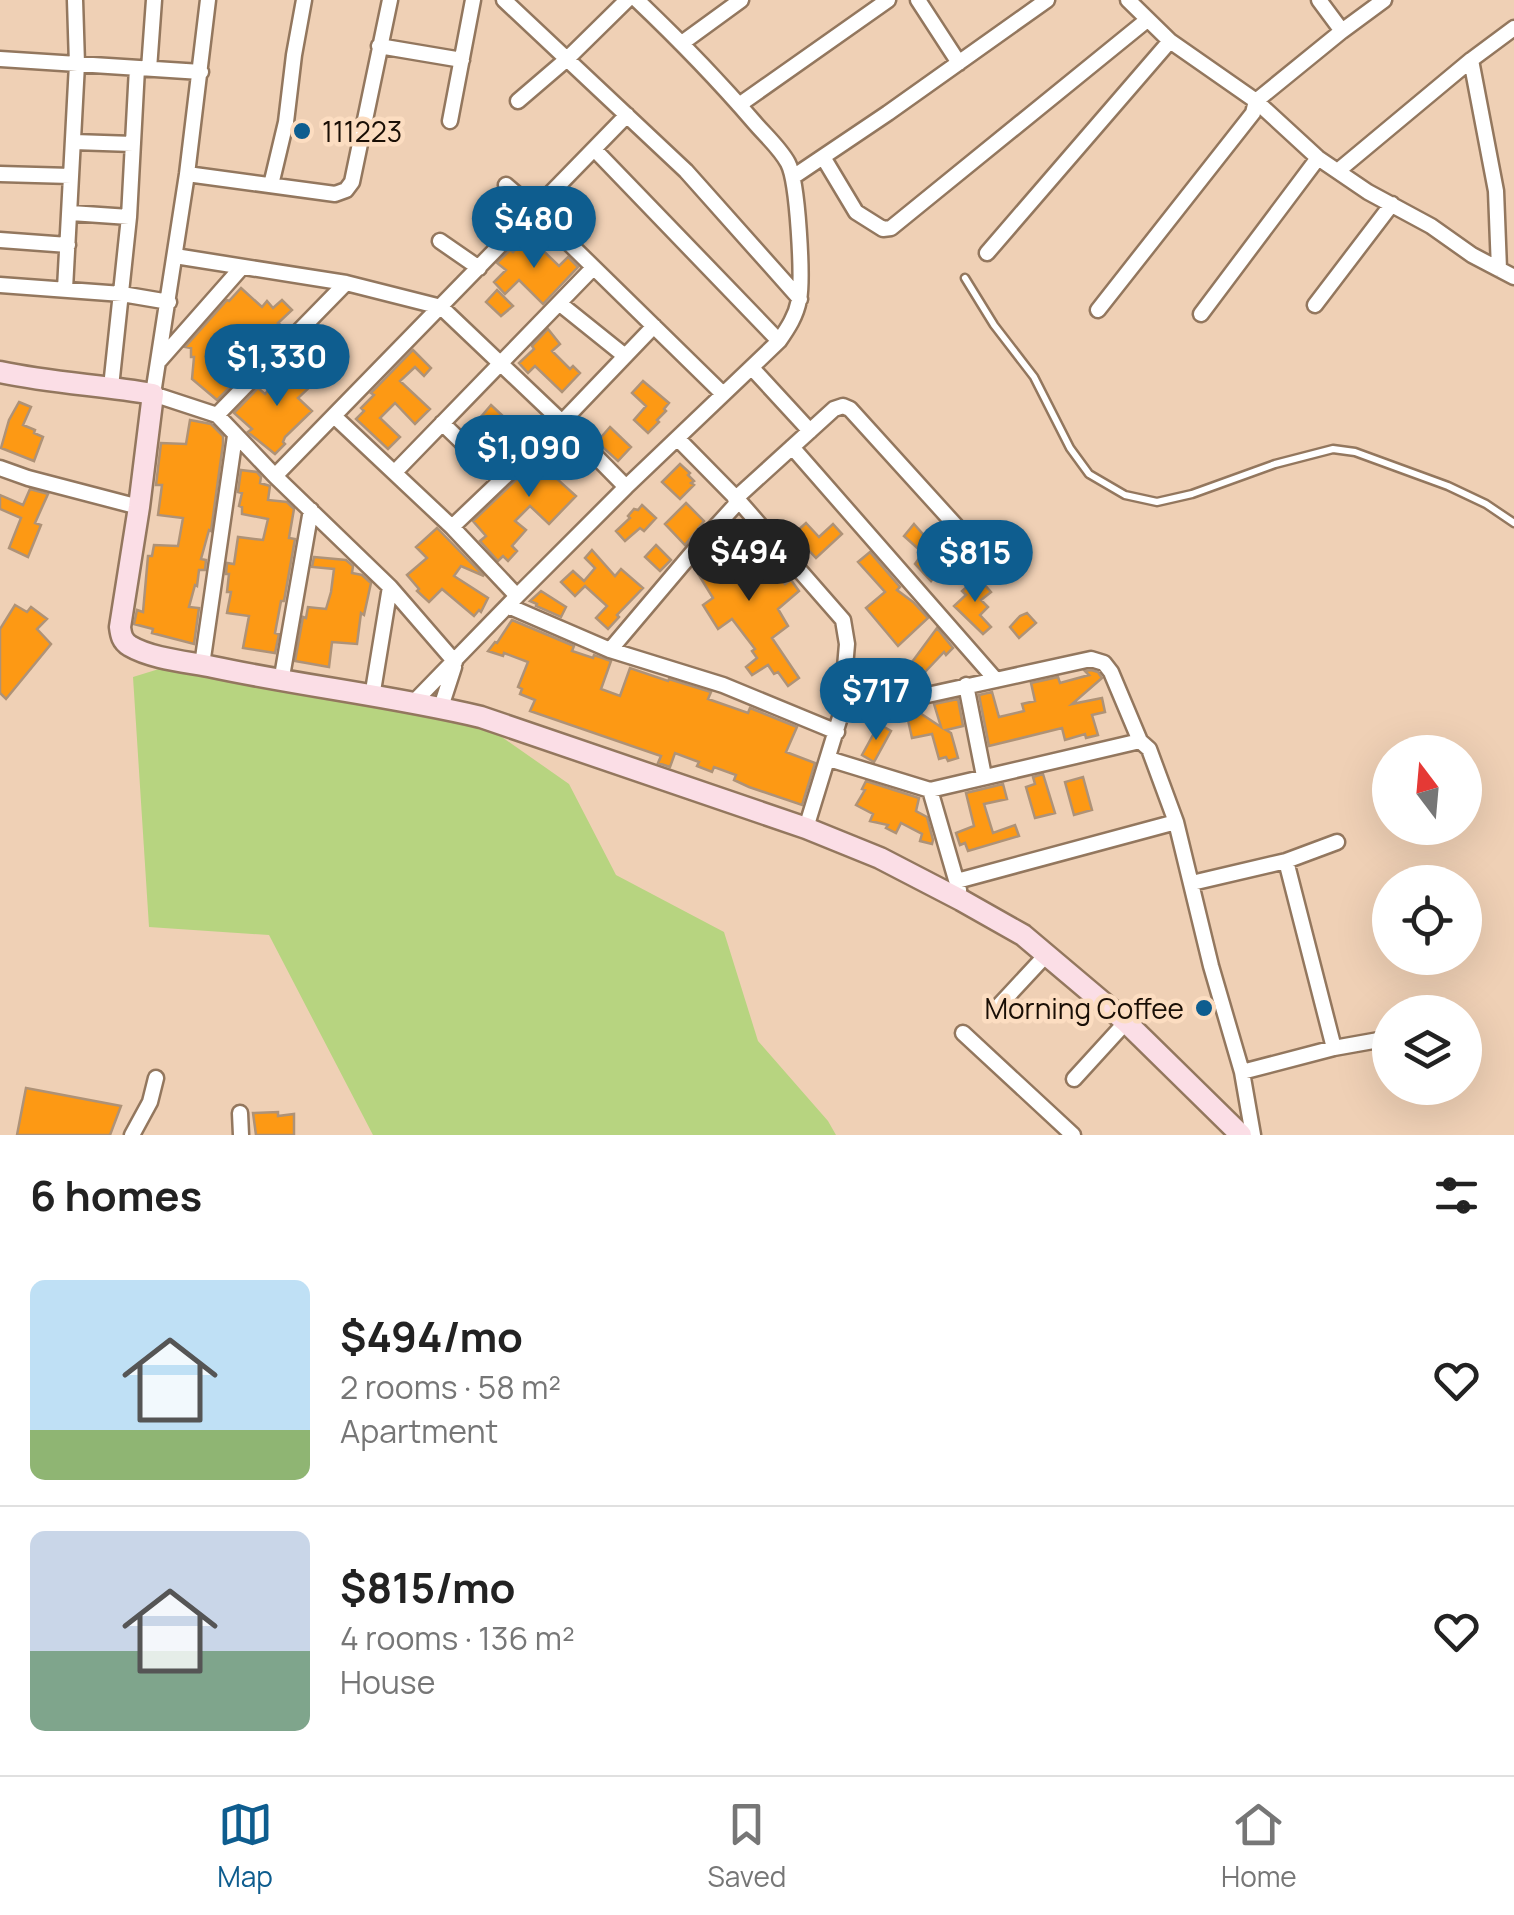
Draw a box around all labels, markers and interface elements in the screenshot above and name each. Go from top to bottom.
place label: 111223 [322,112,402,150]
marker: 111223 [291,120,313,142]
pin: $480 [475,186,593,271]
text: $480 [494,196,574,240]
pin: $1,330 [196,324,358,409]
text: $1,330 [227,334,327,378]
pin: $1,090 [448,415,610,500]
text: $1,090 [477,425,581,469]
pin: $494 [690,519,808,604]
pin: $815 [916,520,1034,605]
text: $494 [710,529,788,573]
text: $815 [939,530,1011,574]
pin: $717 [817,658,935,743]
text: $717 [842,668,910,712]
north arrow [1372,735,1482,845]
map controls [1372,735,1482,1105]
button: locate [1372,865,1482,975]
place label: Morning Coffee [985,989,1184,1027]
button: layers [1372,995,1482,1105]
marker: Morning Coffee [1193,997,1215,1019]
text: 6 homes [30,1166,202,1224]
icon: filters [1429,1168,1484,1223]
text: $494/mo [340,1307,523,1365]
icon: home [110,1320,230,1440]
icon: heart [1429,1353,1484,1408]
text: 2 rooms · 58 m² [340,1365,561,1409]
text: Apartment [340,1409,498,1453]
text: $815/mo [340,1558,515,1616]
icon: home [110,1571,230,1691]
icon: heart [1429,1604,1484,1659]
text: 4 rooms · 136 m² [340,1616,575,1660]
text: House [340,1660,435,1704]
tab: Map [217,1797,273,1895]
tab: Saved [708,1797,786,1895]
tab: Home [1221,1797,1297,1895]

